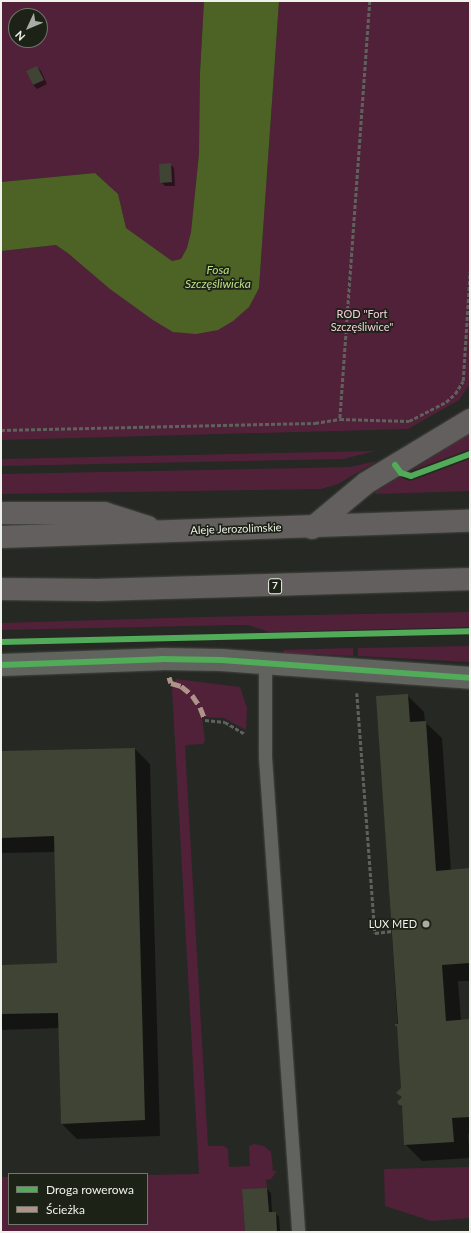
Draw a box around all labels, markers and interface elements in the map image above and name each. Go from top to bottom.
north arrow [8,8,48,48]
text: N [12,28,27,44]
water label: Fosa Szczęśliwicka [185,263,251,291]
park label: ROD "Fort Szczęśliwice" [331,308,393,334]
street label: Aleje Jerozolimskie [190,521,282,537]
road number: 7 [268,578,282,594]
place label: LUX MED [369,917,417,931]
marker: LUX MED [420,918,432,930]
legend [8,1173,148,1225]
text: Droga rowerowa [46,1182,134,1197]
text: Ścieżka [46,1202,85,1217]

